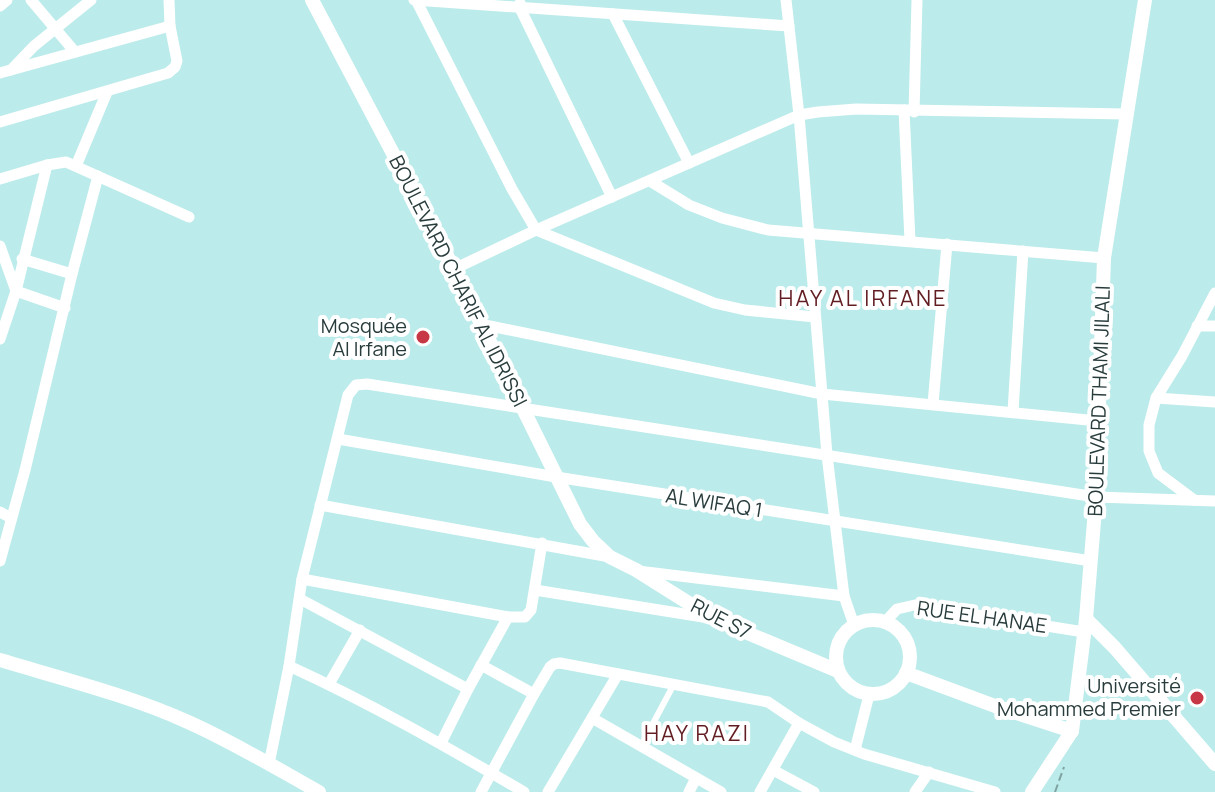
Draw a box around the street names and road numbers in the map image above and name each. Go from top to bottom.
street label: BOULEVARD CHARIF AL IDRISSI [383,150,534,411]
street label: BOULEVARD THAMI JILALI [1081,285,1116,517]
street label: AL WIFAQ 1 [664,482,764,523]
street label: RUE S7 [686,592,756,645]
street label: RUE EL HANAE [915,594,1049,639]

